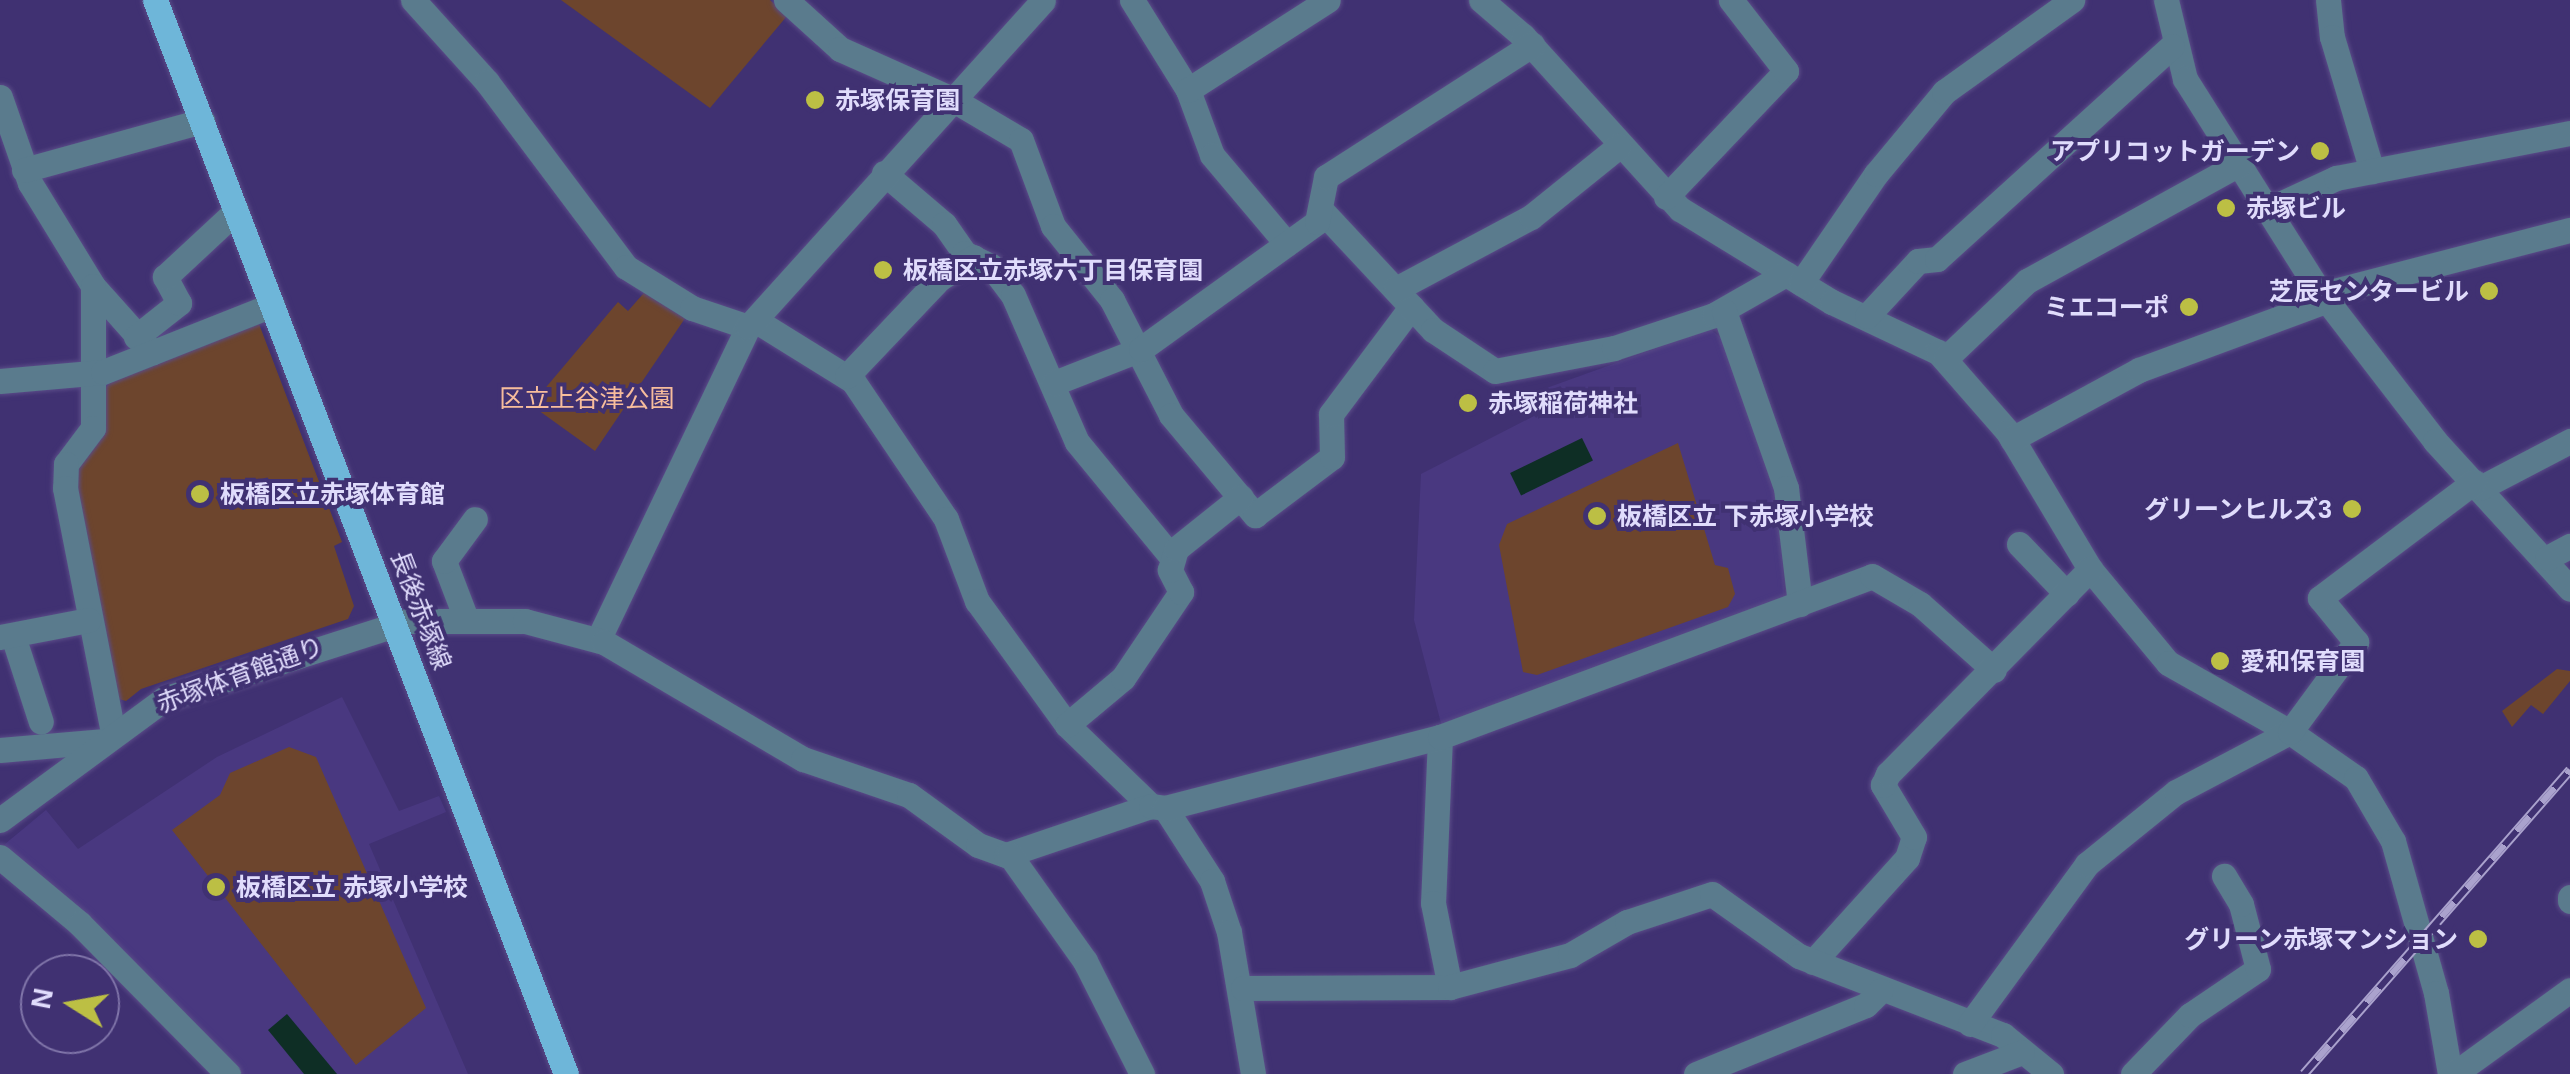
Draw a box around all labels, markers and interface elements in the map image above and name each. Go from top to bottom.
place label: 赤塚保育園 [835,85,960,115]
marker: 赤塚保育園 [804,89,826,111]
place label: アプリコットガーデン [2050,136,2300,166]
marker: アプリコットガーデン [2309,140,2331,162]
place label: 赤塚ビル [2246,193,2346,223]
marker: 赤塚ビル [2215,197,2237,219]
place label: 板橋区立赤塚六丁目保育園 [903,255,1203,285]
marker: 板橋区立赤塚六丁目保育園 [872,259,894,281]
place label: 芝辰センタービル [2269,276,2469,306]
marker: 芝辰センタービル [2478,280,2500,302]
place label: ミエコーポ [2044,292,2169,322]
marker: ミエコーポ [2178,296,2200,318]
park label: 区立上谷津公園 [500,383,674,413]
place label: 赤塚稲荷神社 [1488,388,1638,418]
marker: 赤塚稲荷神社 [1457,392,1479,414]
place label: 板橋区立赤塚体育館 [220,479,445,509]
marker: 板橋区立赤塚体育館 [189,483,211,505]
place label: グリーンヒルズ3 [2143,494,2332,524]
marker: グリーンヒルズ3 [2341,498,2363,520]
place label: 板橋区立 下赤塚小学校 [1617,501,1874,531]
marker: 板橋区立 下赤塚小学校 [1586,505,1608,527]
street label: 長後赤塚線 [385,546,457,674]
street label: 赤塚体育館通り [153,631,327,719]
place label: 愛和保育園 [2240,646,2365,676]
marker: 愛和保育園 [2209,650,2231,672]
place label: 板橋区立 赤塚小学校 [236,872,468,902]
marker: 板橋区立 赤塚小学校 [205,876,227,898]
place label: グリーン赤塚マンション [2183,924,2458,954]
marker: グリーン赤塚マンション [2467,928,2489,950]
north arrow [20,954,120,1054]
text: N [25,986,59,1011]

